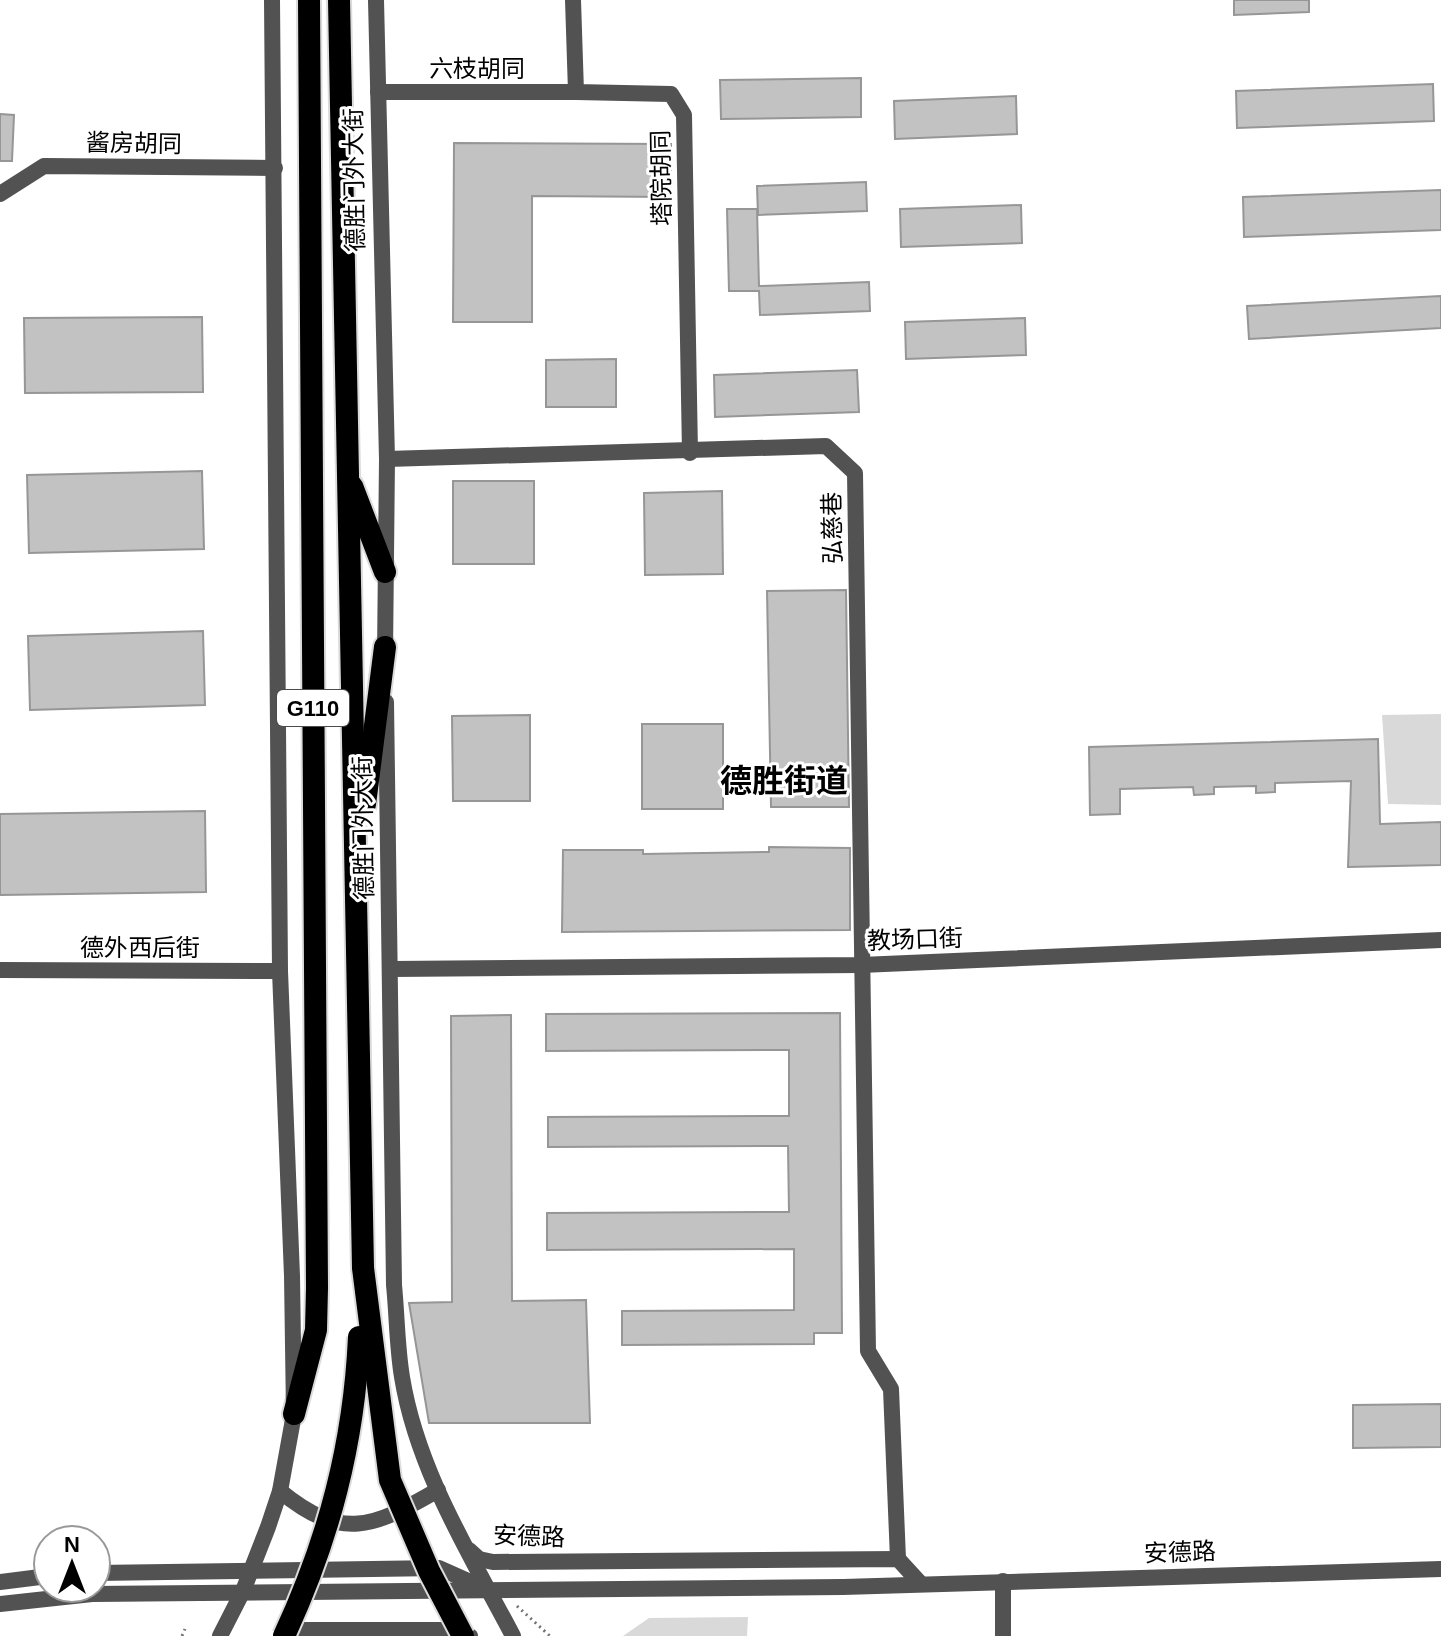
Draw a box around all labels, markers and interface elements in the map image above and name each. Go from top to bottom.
street label: 六枝胡同 [429,55,525,82]
street label: 德胜门外大街 [339,108,369,252]
street label: 酱房胡同 [86,129,182,157]
street label: 塔院胡同 [647,130,675,226]
street label: 弘慈巷 [818,492,846,564]
road number: G110 [277,690,349,726]
street label: 德胜门外大街 [348,756,378,900]
district label: 德胜街道 [720,763,848,799]
street label: 教场口街 [867,924,963,954]
street label: 德外西后街 [80,934,200,961]
street label: 安德路 [493,1521,565,1551]
north arrow [32,1524,112,1604]
text: N [64,1532,80,1557]
street label: 安德路 [1144,1537,1216,1567]

